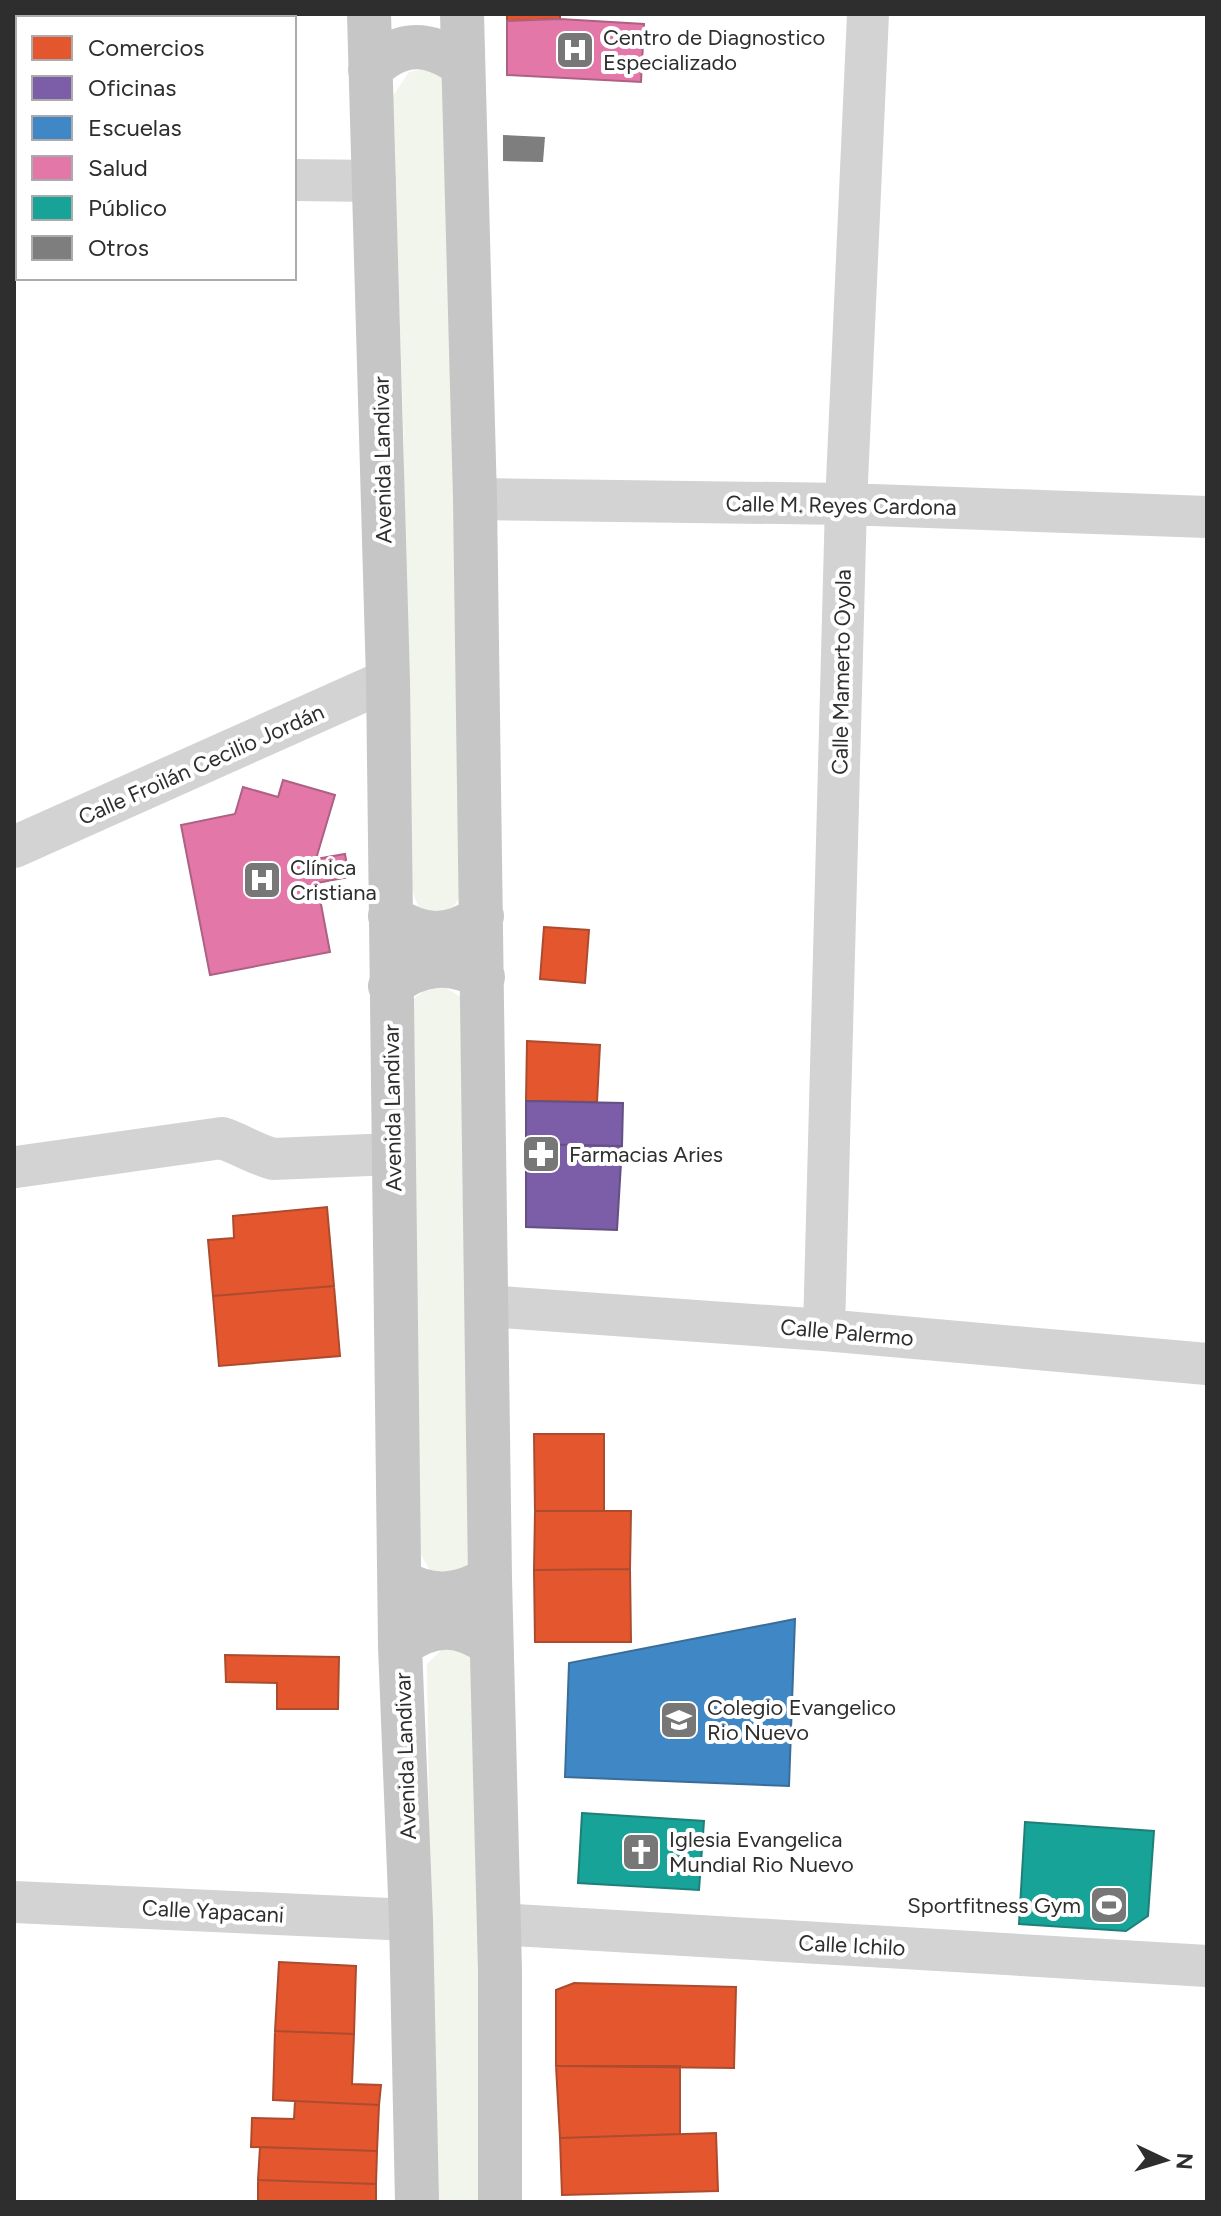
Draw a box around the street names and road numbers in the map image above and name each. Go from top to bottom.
street label: Avenida Landivar [368,375,397,544]
street label: Calle M. Reyes Cardona [725,490,957,521]
street label: Calle Mamerto Oyola [826,569,857,775]
street label: Calle Froilán Cecilio Jordán [74,698,328,831]
street label: Avenida Landivar [378,1023,407,1192]
street label: Calle Palermo [779,1313,915,1352]
street label: Avenida Landivar [389,1671,422,1840]
street label: Calle Yapacani [141,1894,285,1929]
street label: Calle Ichilo [798,1929,906,1962]

